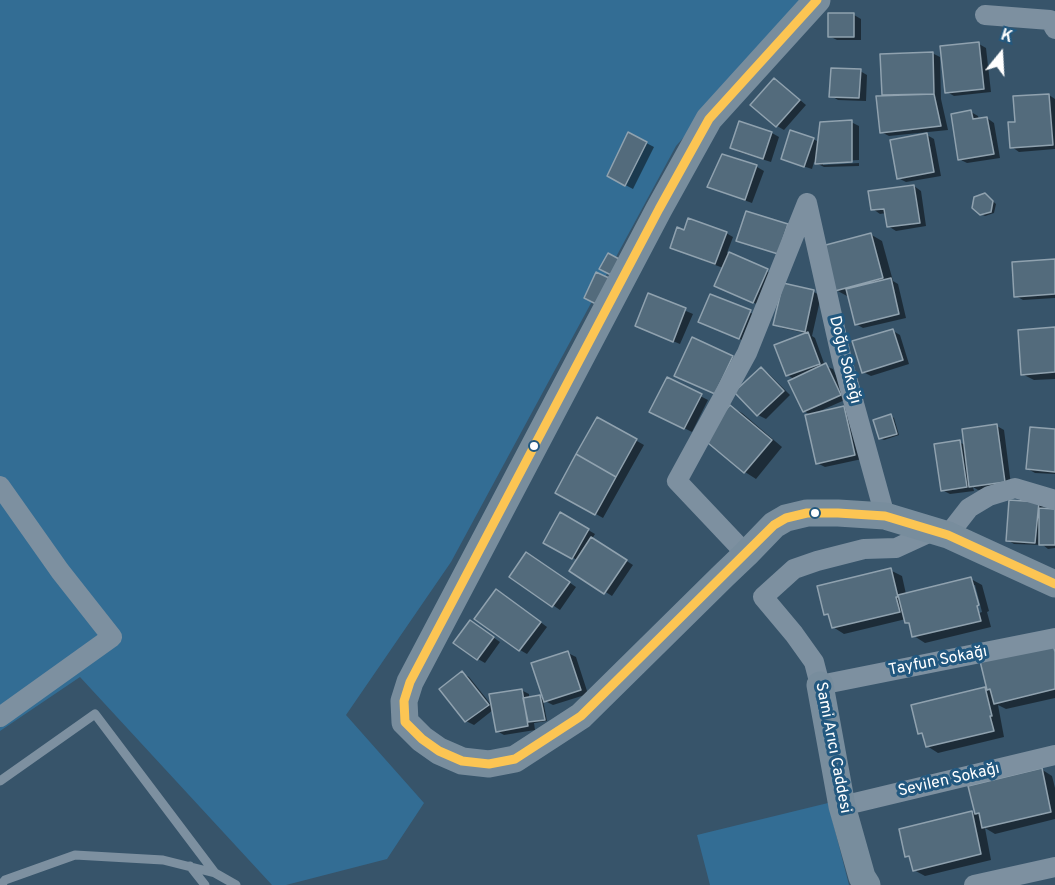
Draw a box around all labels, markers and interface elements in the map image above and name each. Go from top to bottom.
north arrow [971,24,1031,84]
text: K [998,26,1015,48]
street label: Doğu Sokağı [824,314,864,406]
unlabelled marker [528,440,540,452]
unlabelled marker [809,507,821,519]
street label: Tayfun Sokağı [887,643,989,681]
street label: Sami Arıcı Caddesi [810,681,854,815]
street label: Sevilen Sokağı [896,760,1002,802]

